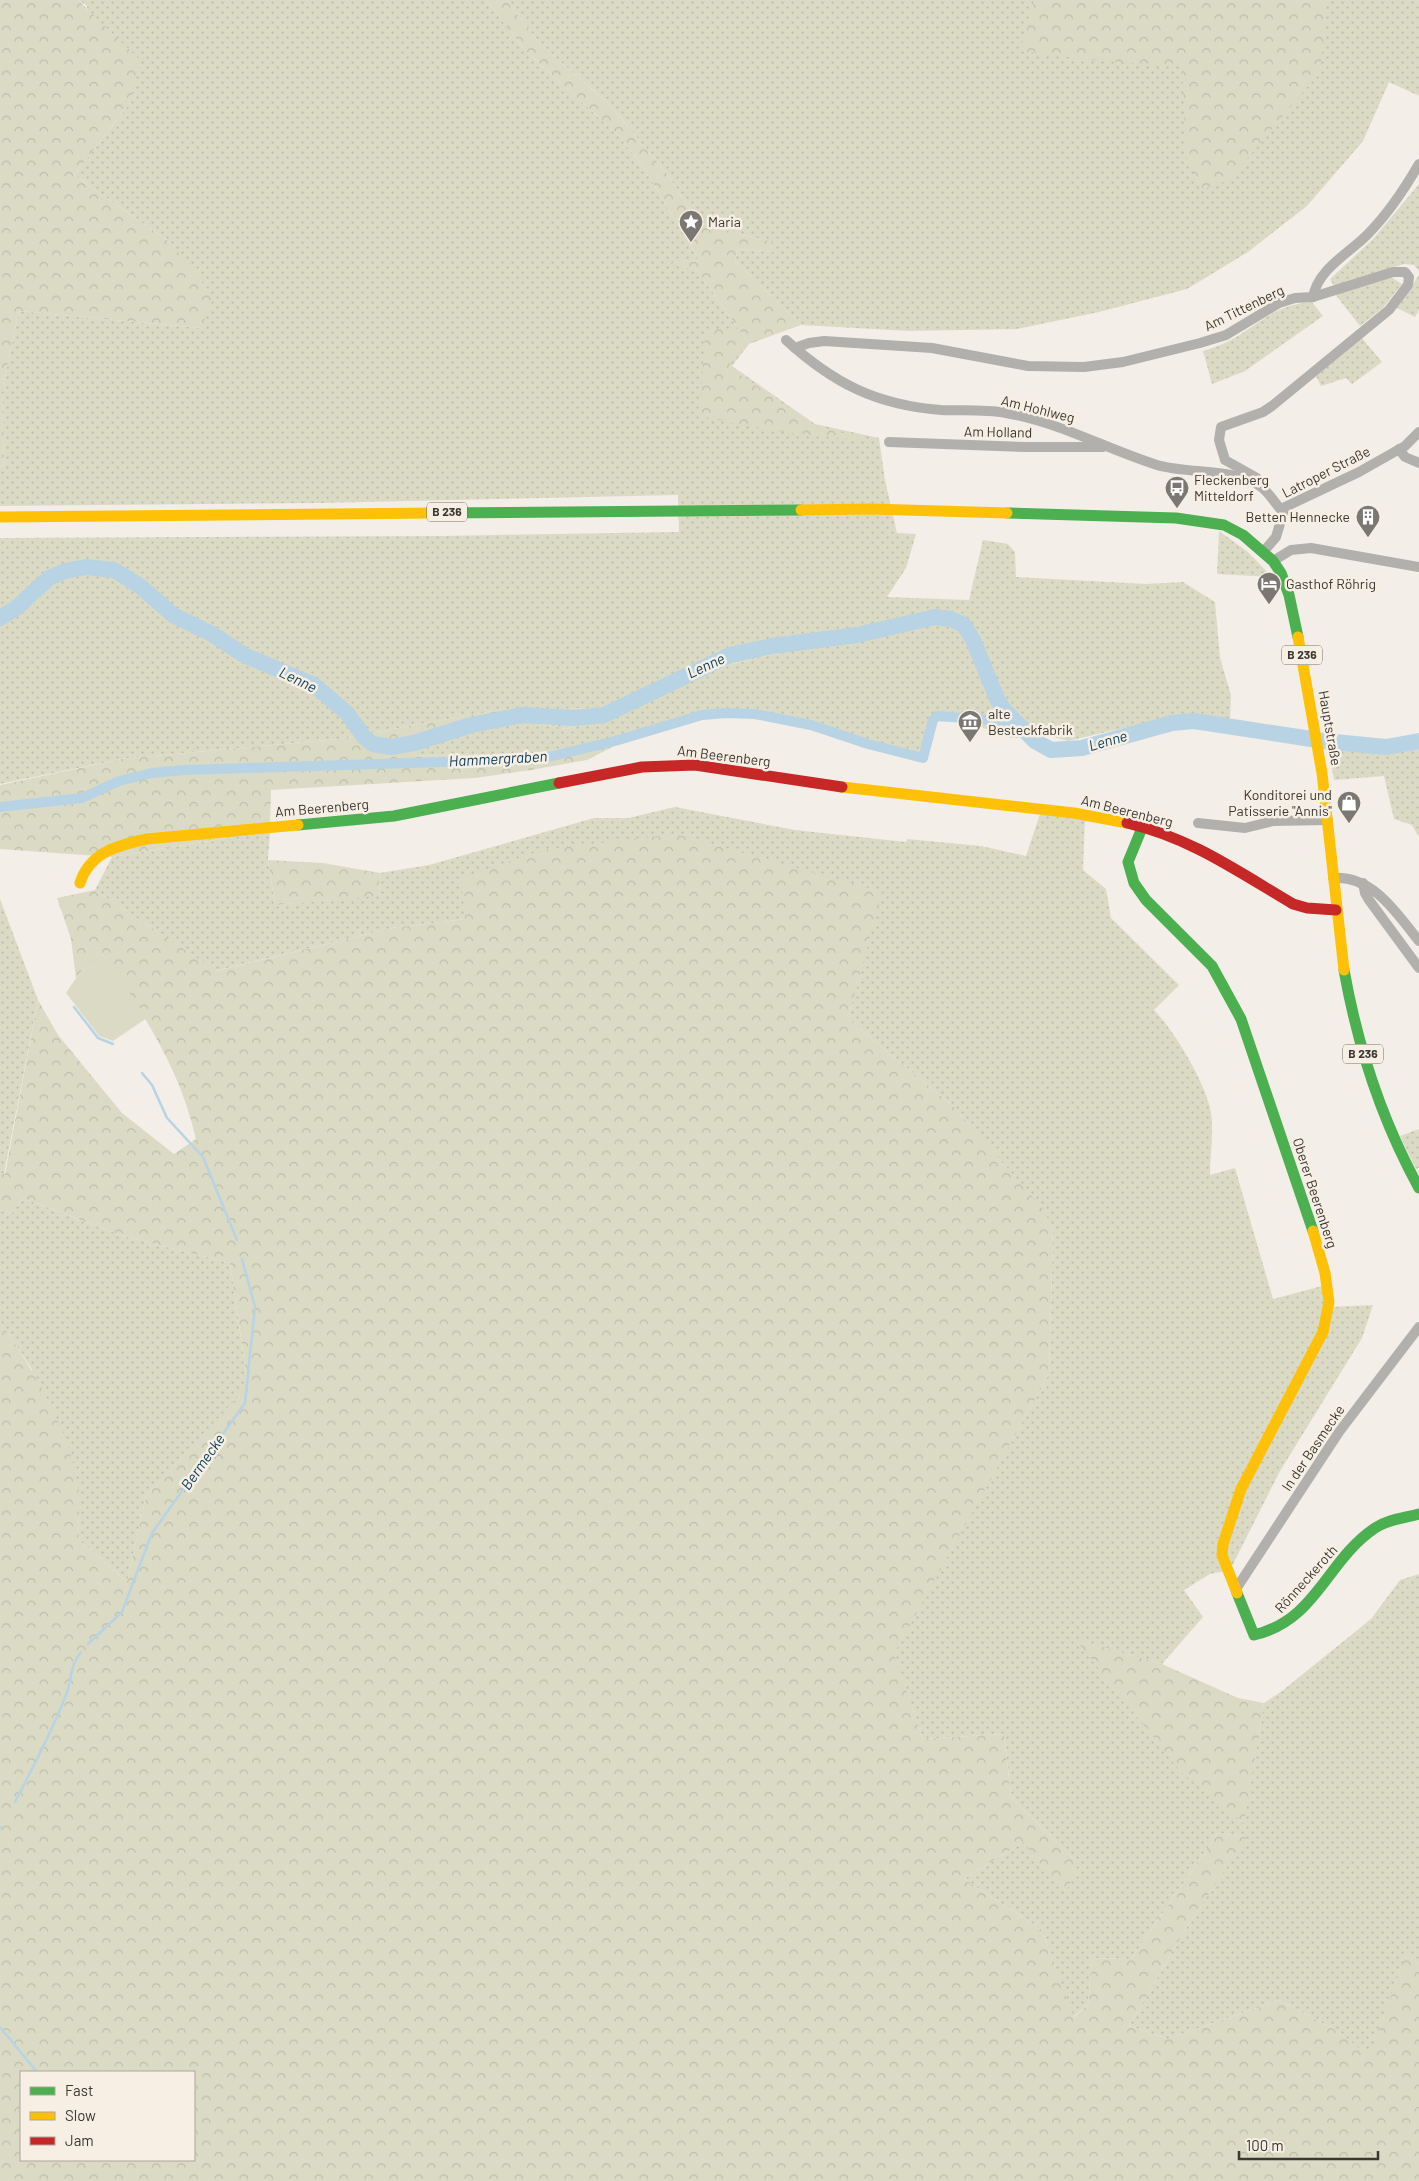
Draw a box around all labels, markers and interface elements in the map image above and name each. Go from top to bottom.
place icon: Maria [678,209,704,243]
place label: Maria [708,213,741,230]
street label: Am Tittenberg [1201,281,1286,334]
street label: Am Hohlweg [1000,391,1077,426]
street label: Am Holland [964,422,1032,441]
street label: Latroper Straße [1279,442,1373,501]
place label: Fleckenberg Mitteldorf [1194,471,1269,504]
bus stop icon: Fleckenberg Mitteldorf [1164,475,1190,509]
road number: B 236 [427,502,467,522]
building icon: Betten Hennecke [1355,504,1381,538]
place label: Betten Hennecke [1246,508,1350,525]
hotel icon: Gasthof Röhrig [1256,571,1282,605]
place label: Gasthof Röhrig [1286,575,1376,592]
road number: B 236 [1282,646,1322,664]
water label: Lenne [684,649,727,682]
water label: Lenne [277,662,320,696]
street label: Hauptstraße [1316,689,1345,767]
place label: alte Besteckfabrik [988,705,1073,738]
museum icon: alte Besteckfabrik [957,709,983,743]
water label: Lenne [1086,726,1129,754]
street label: Am Beerenberg [676,741,772,770]
water label: Hammergraben [448,746,548,770]
place label: Konditorei und Patisserie "Annis" [1228,786,1332,819]
shop icon: Konditorei und Patisserie "Annis" [1336,790,1362,824]
street label: Am Beerenberg [1079,791,1175,830]
street label: Am Beerenberg [274,795,370,820]
road number: B 236 [1343,1044,1383,1064]
street label: Oberer Beerenberg [1290,1135,1341,1250]
street label: In der Basmecke [1278,1402,1348,1494]
water label: Bermecke [176,1430,228,1493]
street label: Rönneckeroth [1271,1541,1340,1616]
legend [20,2071,195,2161]
text: Fast [65,2081,93,2099]
text: Slow [65,2106,96,2124]
scale bar [1239,2128,1378,2160]
text: Jam [65,2131,94,2149]
text: 100 m [1246,2136,1284,2154]

